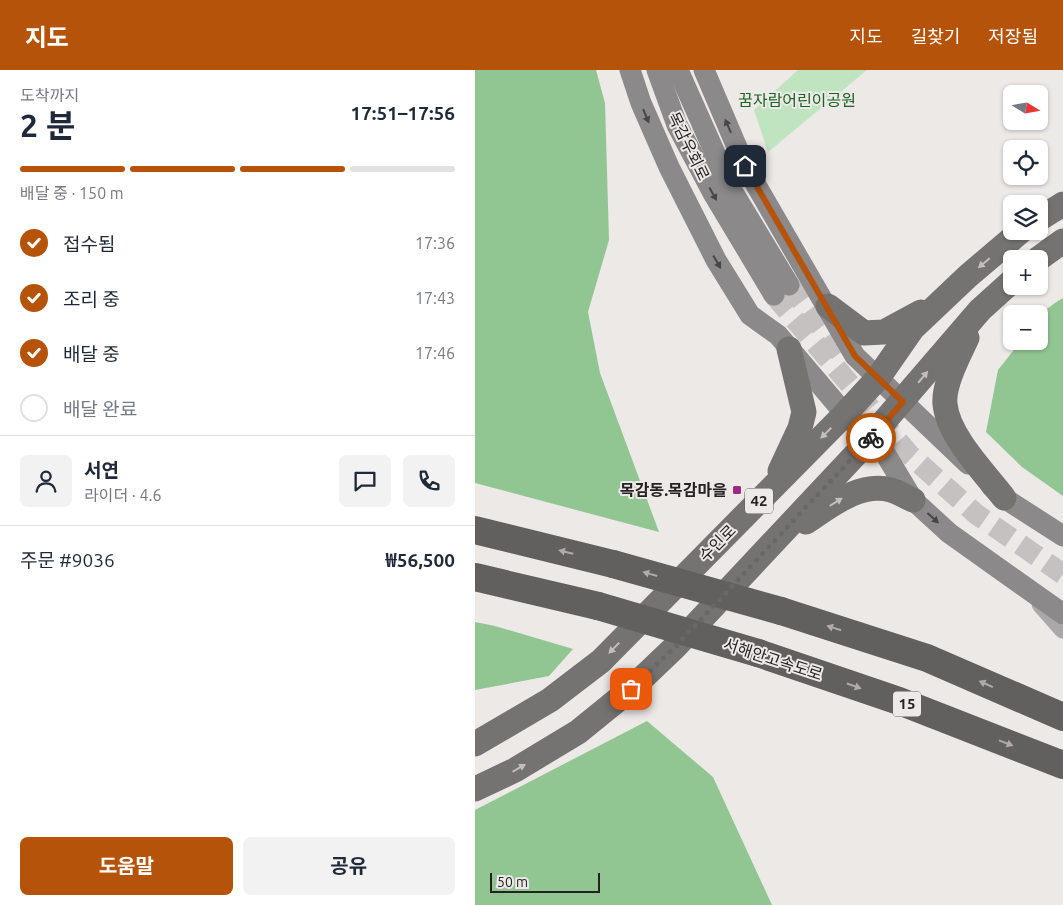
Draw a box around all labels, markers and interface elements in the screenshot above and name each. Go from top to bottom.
text: 지도 [25,24,69,51]
text: 지도 [850,26,883,46]
text: 길찾기 [911,26,960,46]
text: 저장됨 [988,26,1038,46]
north arrow [1003,85,1047,130]
map controls [1003,85,1048,350]
text: 도착까지 [20,86,79,104]
park label: 꿈자람어린이공원 [738,91,856,109]
text: 17:51–17:56 [350,102,455,124]
text: 2 분 [20,107,75,143]
one-way arrow [643,109,651,123]
street label: 목감우회로 [665,109,713,183]
one-way arrow [723,119,731,133]
button: locate [1003,140,1048,185]
pin [724,145,766,187]
icon: home [731,152,759,180]
text: 배달 중 · 150 m [20,184,124,202]
one-way arrow [709,186,717,201]
button: layers [1003,195,1048,240]
icon: check [20,229,48,257]
text: 접수됨 [63,233,115,255]
text: 17:36 [415,234,455,252]
button: + [1003,250,1048,295]
one-way arrow [713,256,722,269]
one-way arrow [977,257,990,268]
icon: check [20,284,48,312]
text: 조리 중 [63,288,120,310]
text: 17:43 [415,289,455,307]
button: − [1003,305,1048,350]
icon: check [20,339,48,367]
text: 배달 중 [63,343,120,365]
text: 17:46 [415,344,455,362]
one-way arrow [918,371,929,384]
text: 배달 완료 [63,398,137,420]
courier [846,413,896,463]
icon: bike [857,424,885,452]
one-way arrow [821,427,833,439]
button: person [20,455,72,507]
button: chat [339,455,391,507]
button: phone [403,455,455,507]
text: 서연 [84,459,119,481]
place label: 목감동.목감마을 [620,481,727,499]
marker: 목감동.목감마을 [731,484,743,496]
text: 라이더 · 4.6 [84,486,161,504]
road number: 42 [745,488,773,514]
one-way arrow [829,498,842,507]
one-way arrow [926,512,938,524]
street label: 수인로 [695,521,739,565]
one-way arrow [559,548,574,556]
text: 주문 #9036 [20,549,115,571]
text: ₩56,500 [386,549,455,571]
one-way arrow [642,570,657,578]
one-way arrow [826,624,841,631]
street label: 서해안고속도로 [721,635,825,684]
one-way arrow [608,642,620,654]
pin [610,668,652,710]
icon: bag [617,675,645,703]
one-way arrow [979,679,993,687]
one-way arrow [847,682,862,690]
road number: 15 [893,692,921,716]
one-way arrow [999,739,1014,747]
one-way arrow [512,763,525,772]
button: 도움말 [20,837,233,895]
button: 공유 [243,837,455,895]
scale bar [490,870,600,893]
text: 50 m [497,874,528,890]

